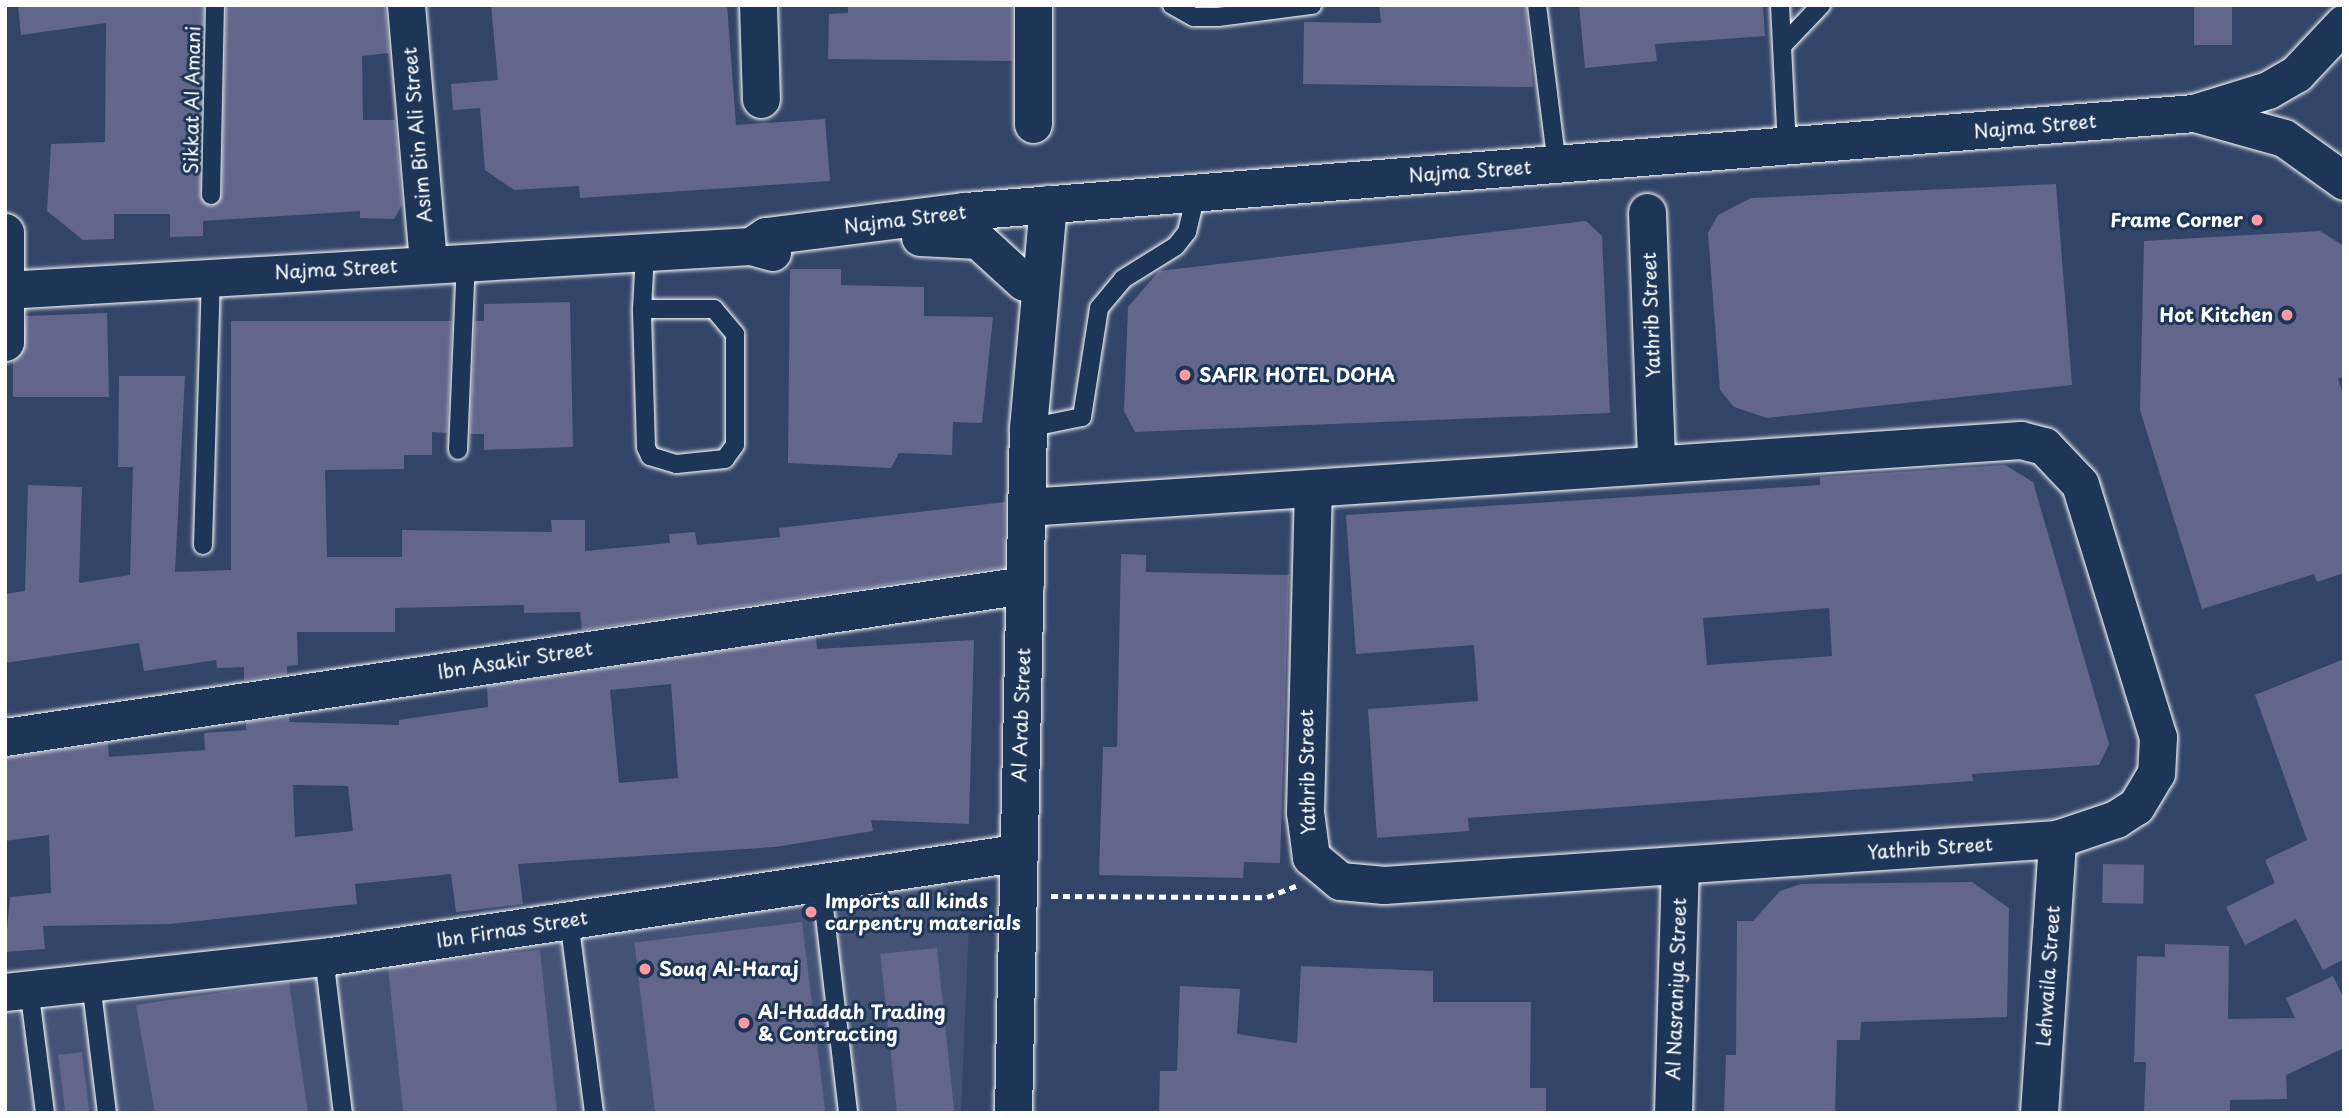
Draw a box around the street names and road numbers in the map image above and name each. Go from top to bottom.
street label: Sikkat Al Amani [179,24,205,176]
street label: Asim Bin Ali Street [398,47,436,223]
street label: Najma Street [1972,109,2098,143]
street label: Najma Street [1407,155,1533,187]
street label: Najma Street [842,200,968,238]
street label: Yathrib Street [1637,251,1665,379]
street label: Najma Street [273,254,399,284]
street label: Ibn Asakir Street [435,636,595,684]
street label: Al Arab Street [1007,647,1035,783]
street label: Yathrib Street [1294,708,1320,836]
street label: Yathrib Street [1866,832,1994,864]
street label: Al Nasraniya Street [1661,896,1691,1082]
street label: Lehwaila Street [2032,904,2064,1048]
street label: Ibn Firnas Street [434,906,590,952]

